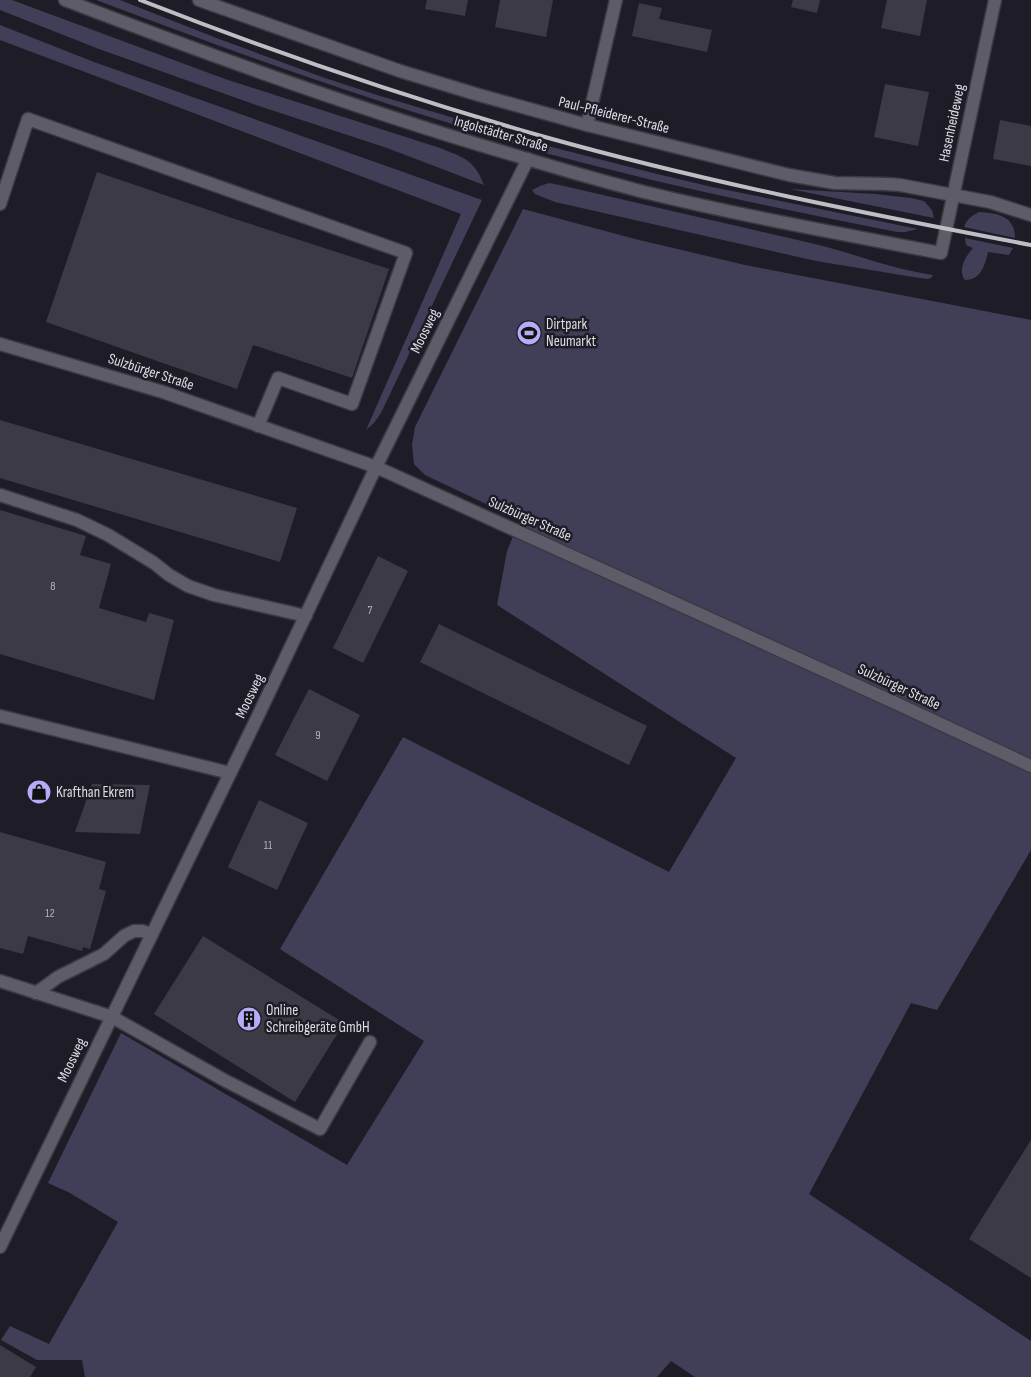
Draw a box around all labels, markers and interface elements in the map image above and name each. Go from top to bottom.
street label: Hasenheideweg [934,82,970,164]
street label: Paul-Pfleiderer-Straße [557,92,671,138]
street label: Ingolstädter Straße [452,112,550,156]
street label: Moosweg [406,306,444,356]
place label: Dirtpark Neumarkt [546,315,596,351]
sports icon: Dirtpark Neumarkt [516,320,542,346]
street label: Sulzbürger Straße [106,349,196,395]
street label: Sulzbürger Straße [485,492,575,546]
house number: 8 [50,579,56,594]
house number: 7 [368,603,373,618]
street label: Sulzbürger Straße [855,660,943,714]
street label: Moosweg [231,671,269,721]
house number: 9 [315,728,321,743]
shop icon: Krafthan Ekrem [26,779,52,805]
place label: Krafthan Ekrem [56,783,134,802]
house number: 11 [264,838,273,853]
house number: 12 [45,906,55,921]
place label: Online Schreibgeräte GmbH [266,1001,370,1037]
building icon: Online Schreibgeräte GmbH [236,1006,262,1032]
street label: Moosweg [53,1035,91,1085]

